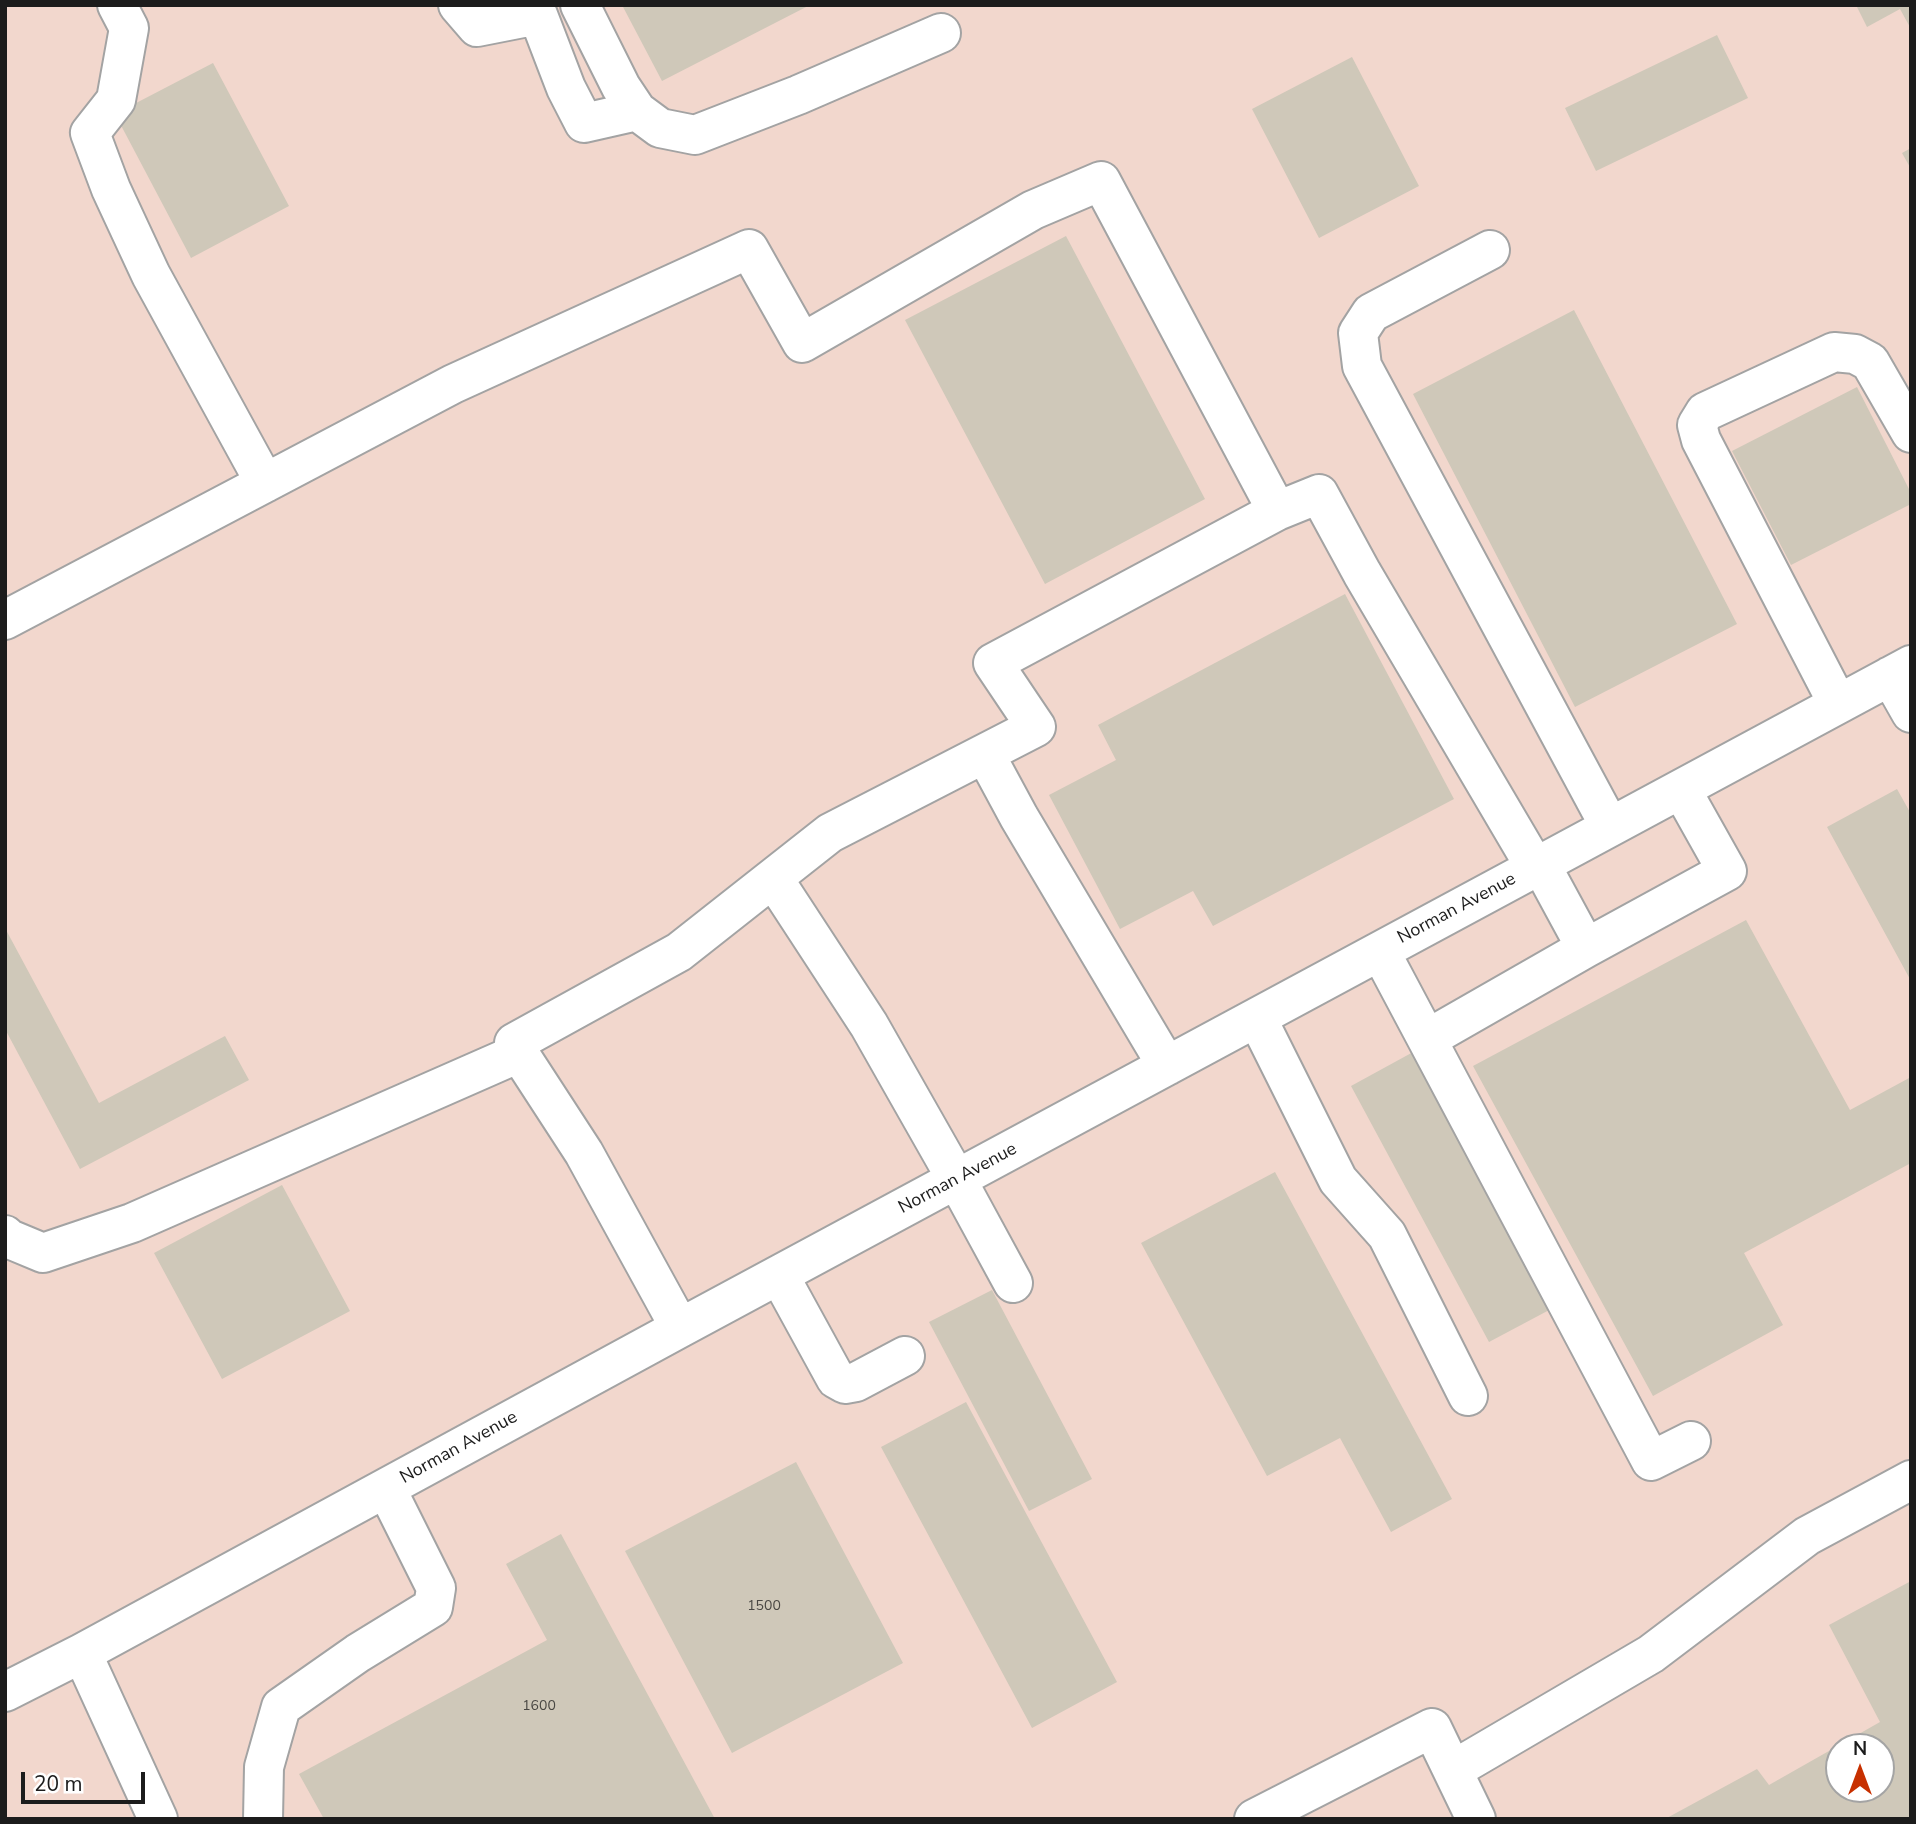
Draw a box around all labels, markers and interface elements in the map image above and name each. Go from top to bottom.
street label: Norman Avenue [1394,869,1520,949]
street label: Norman Avenue [895,1139,1021,1219]
street label: Norman Avenue [397,1407,521,1489]
house number: 1500 [747,1599,781,1615]
house number: 1600 [522,1699,556,1715]
north arrow [1825,1733,1895,1803]
text: N [1853,1736,1867,1762]
scale bar [24,1758,149,1802]
text: 20 m [34,1770,83,1798]

